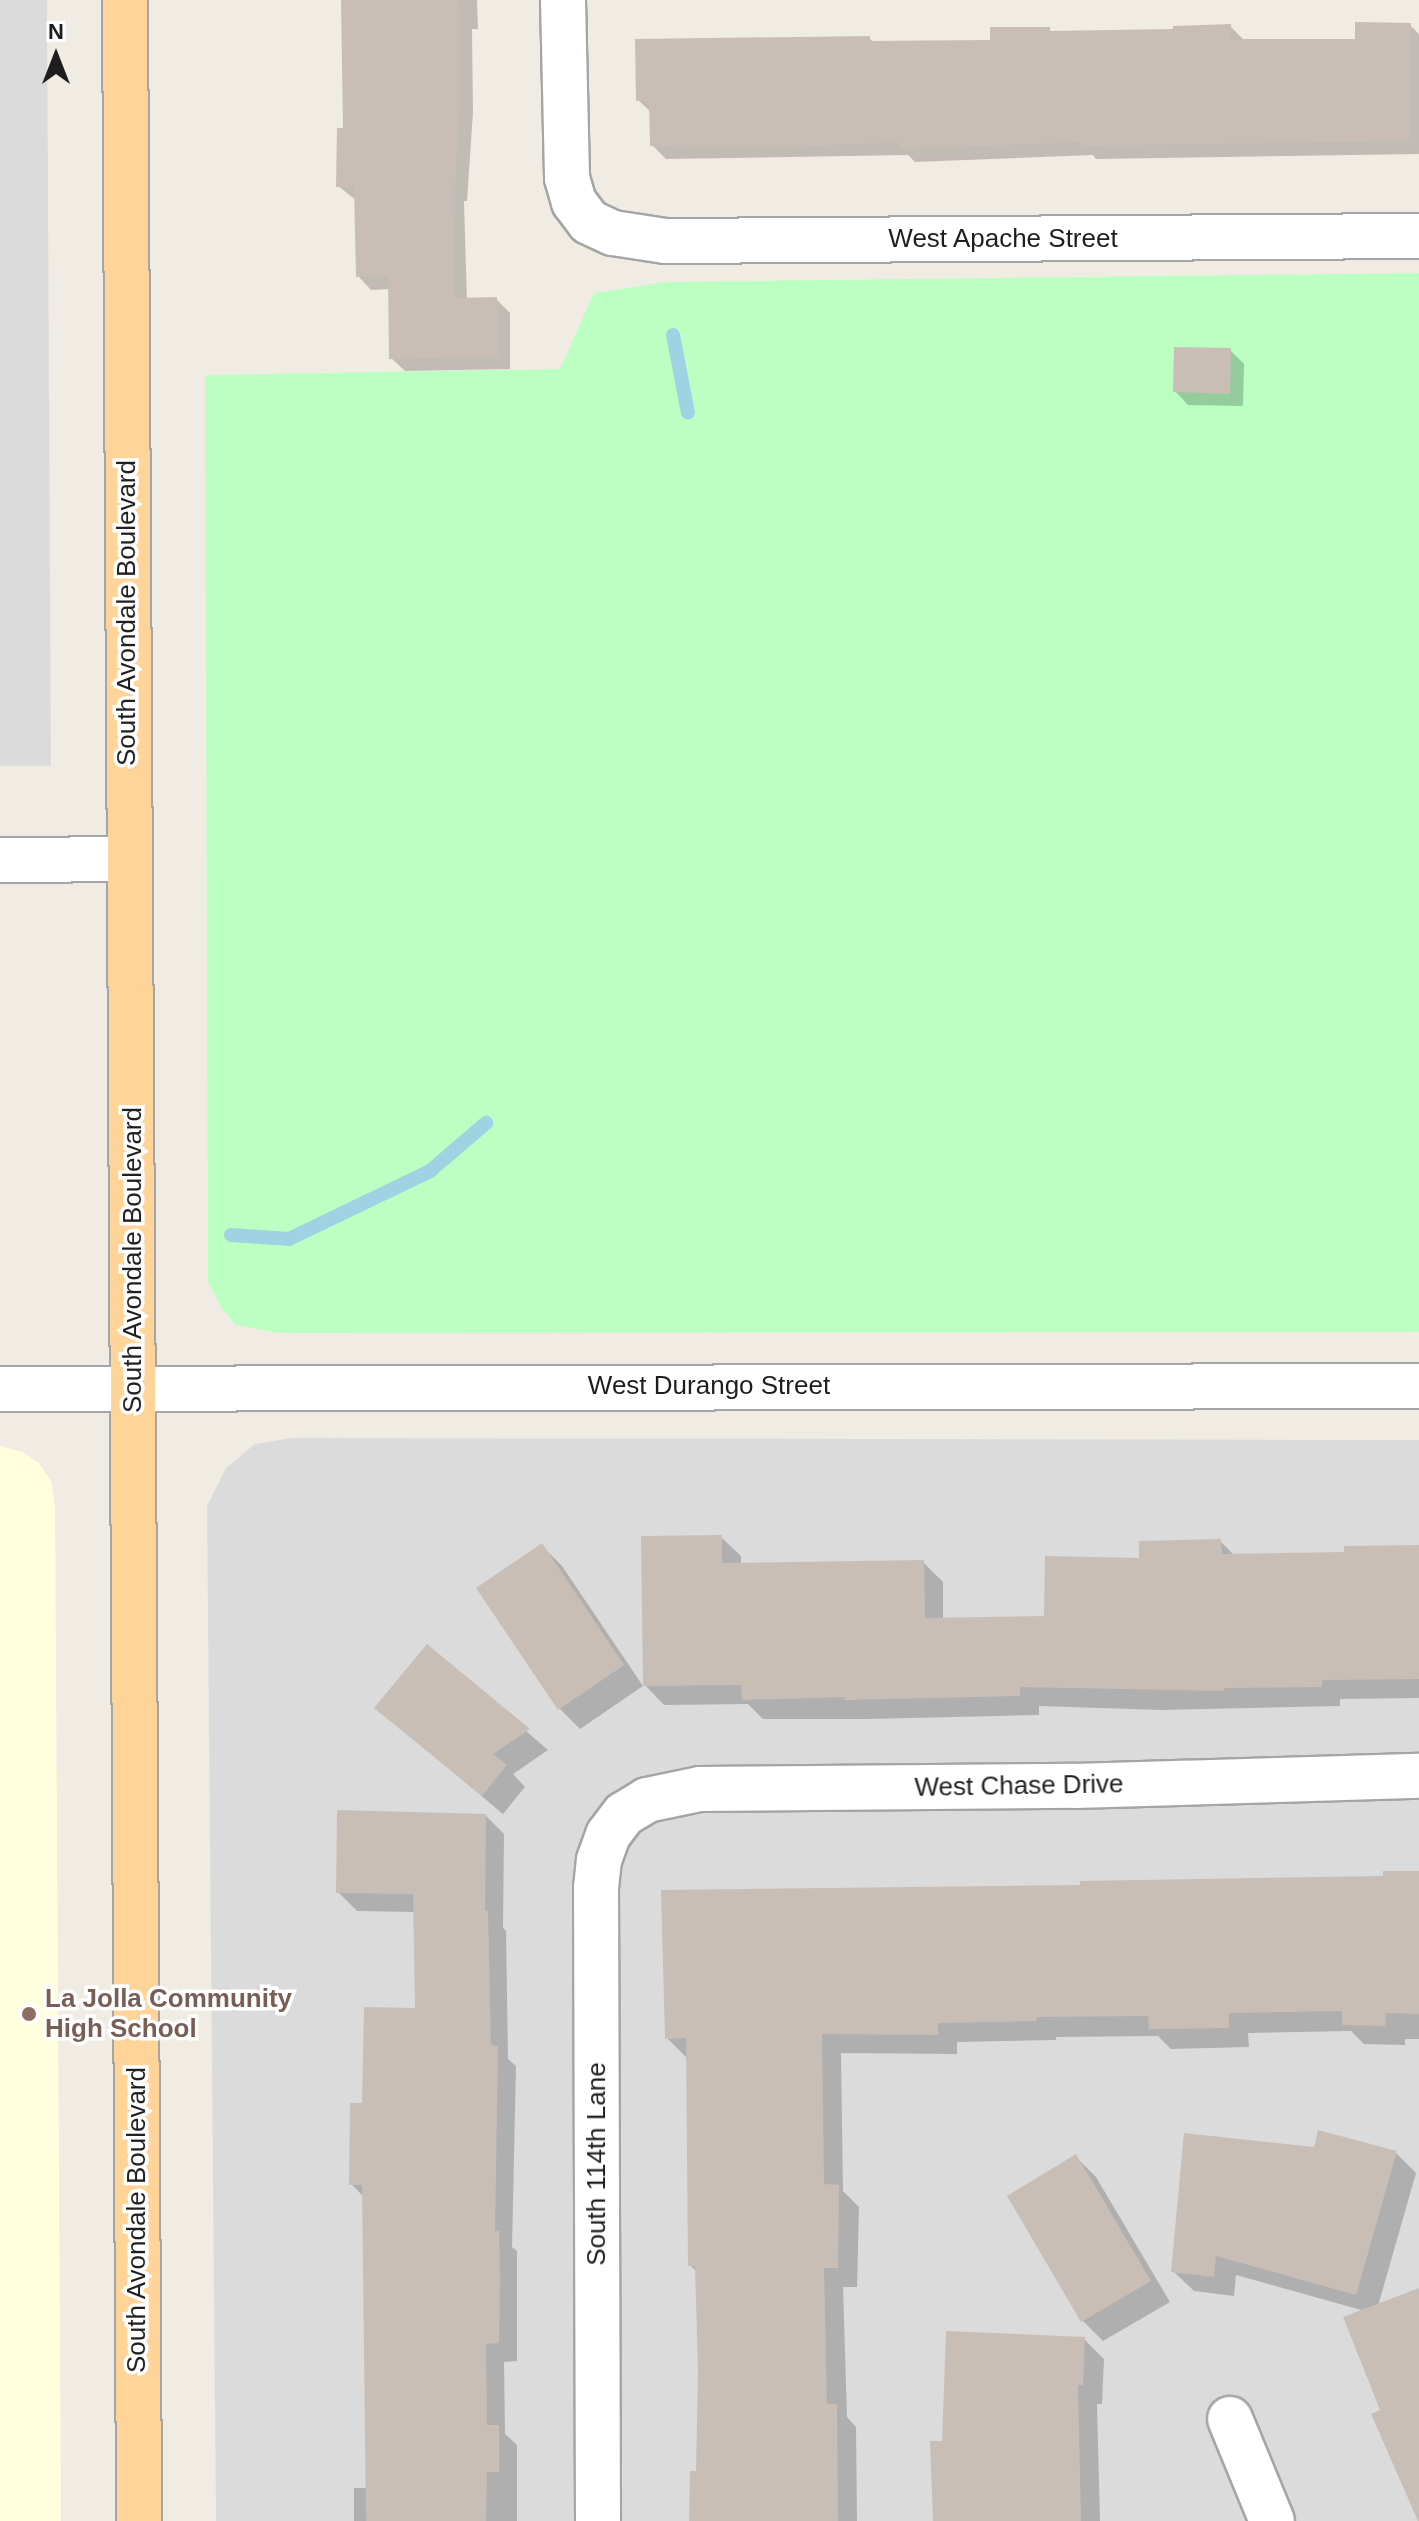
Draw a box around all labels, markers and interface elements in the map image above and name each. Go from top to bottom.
north arrow [16,16,96,96]
text: N [48,19,64,44]
street label: West Apache Street [888,223,1118,255]
street label: South Avondale Boulevard [111,459,143,767]
street label: South Avondale Boulevard [117,1106,149,1414]
street label: West Durango Street [588,1370,830,1402]
street label: West Chase Drive [914,1769,1124,1803]
place label: La Jolla Community High School [45,1983,292,2044]
marker: La Jolla Community High School [20,2005,38,2023]
street label: South 114th Lane [581,2062,613,2266]
street label: South Avondale Boulevard [121,2066,153,2374]

